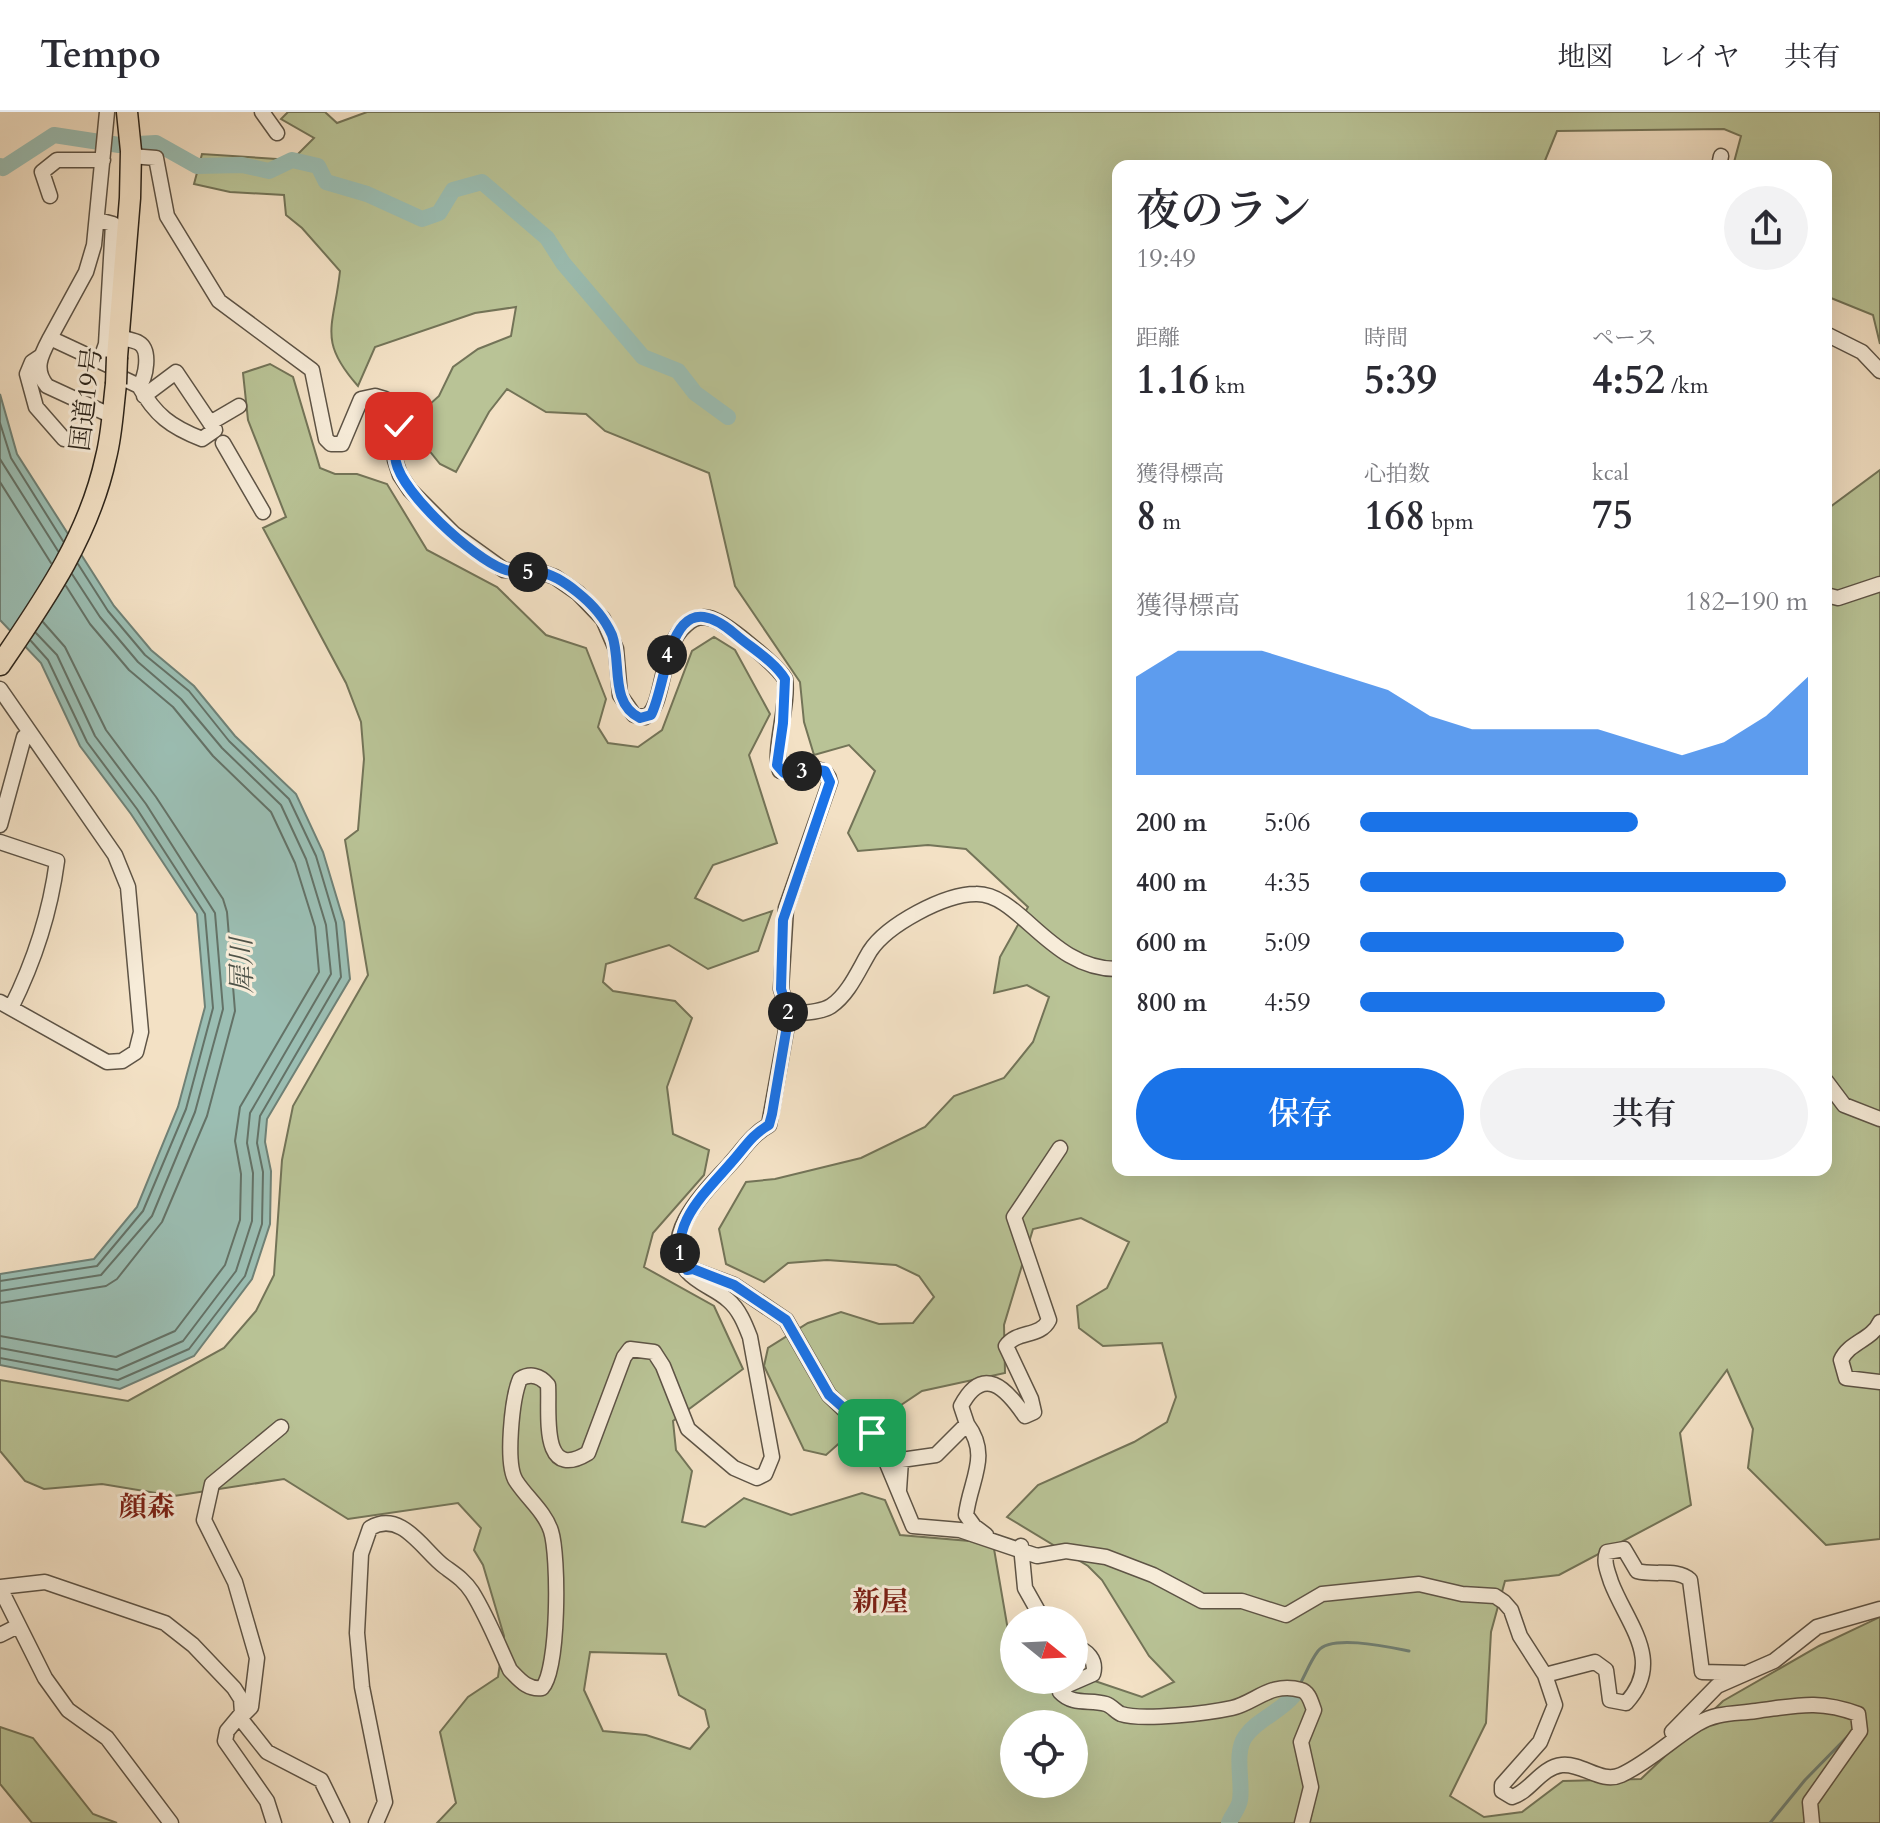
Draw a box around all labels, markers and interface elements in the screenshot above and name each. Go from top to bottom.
text: Tempo [40,29,161,81]
text: 地図 [1557,38,1613,76]
text: レイヤ [1657,38,1740,76]
text: 共有 [1784,38,1840,76]
text: 夜のラン [1136,181,1312,241]
button: share [1724,186,1808,270]
text: 19:49 [1136,241,1196,276]
text: 距離 [1136,323,1180,353]
text: 時間 [1364,323,1408,353]
text: ペース [1592,323,1657,353]
street label: 国道19号 [62,345,110,453]
text: 1.16 [1136,353,1209,408]
text: 5:39 [1364,353,1437,408]
text: 4:52 [1592,353,1665,408]
text: km [1209,371,1245,401]
text: /km [1665,371,1709,401]
pin [365,392,433,460]
icon: check [377,404,421,448]
text: kcal [1592,458,1629,488]
text: 獲得標高 [1136,459,1224,489]
text: 心拍数 [1364,459,1430,489]
text: 75 [1592,488,1633,543]
text: 8 [1136,489,1157,544]
text: 168 [1364,489,1425,544]
text: m [1157,507,1181,537]
text: bpm [1425,507,1474,537]
pin: 5 [508,552,548,592]
text: 5 [522,557,534,587]
text: 182–190 m [1685,584,1808,619]
text: 獲得標高 [1136,588,1240,623]
pin: 4 [647,635,687,675]
text: 4 [661,640,673,670]
pin: 3 [782,751,822,791]
text: 3 [796,756,808,786]
text: 200 m [1136,805,1207,840]
text: 5:06 [1264,805,1311,840]
text: 400 m [1136,865,1207,900]
text: 4:35 [1264,865,1311,900]
text: 600 m [1136,925,1207,960]
text: 5:09 [1264,925,1311,960]
water label: 犀川 [222,935,261,994]
text: 800 m [1136,985,1207,1020]
text: 4:59 [1264,985,1311,1020]
pin: 2 [768,992,808,1032]
text: 2 [782,997,794,1027]
button: 保存 [1136,1068,1464,1160]
button: 共有 [1480,1068,1808,1160]
pin: 1 [660,1233,700,1273]
text: 1 [674,1238,686,1268]
pin [838,1399,906,1467]
icon: arrive [850,1411,894,1455]
district label: 顔森 [119,1488,175,1526]
district label: 新屋 [852,1583,908,1621]
north arrow [1000,1606,1088,1694]
map controls [1000,1606,1088,1798]
button: locate [1000,1710,1088,1798]

